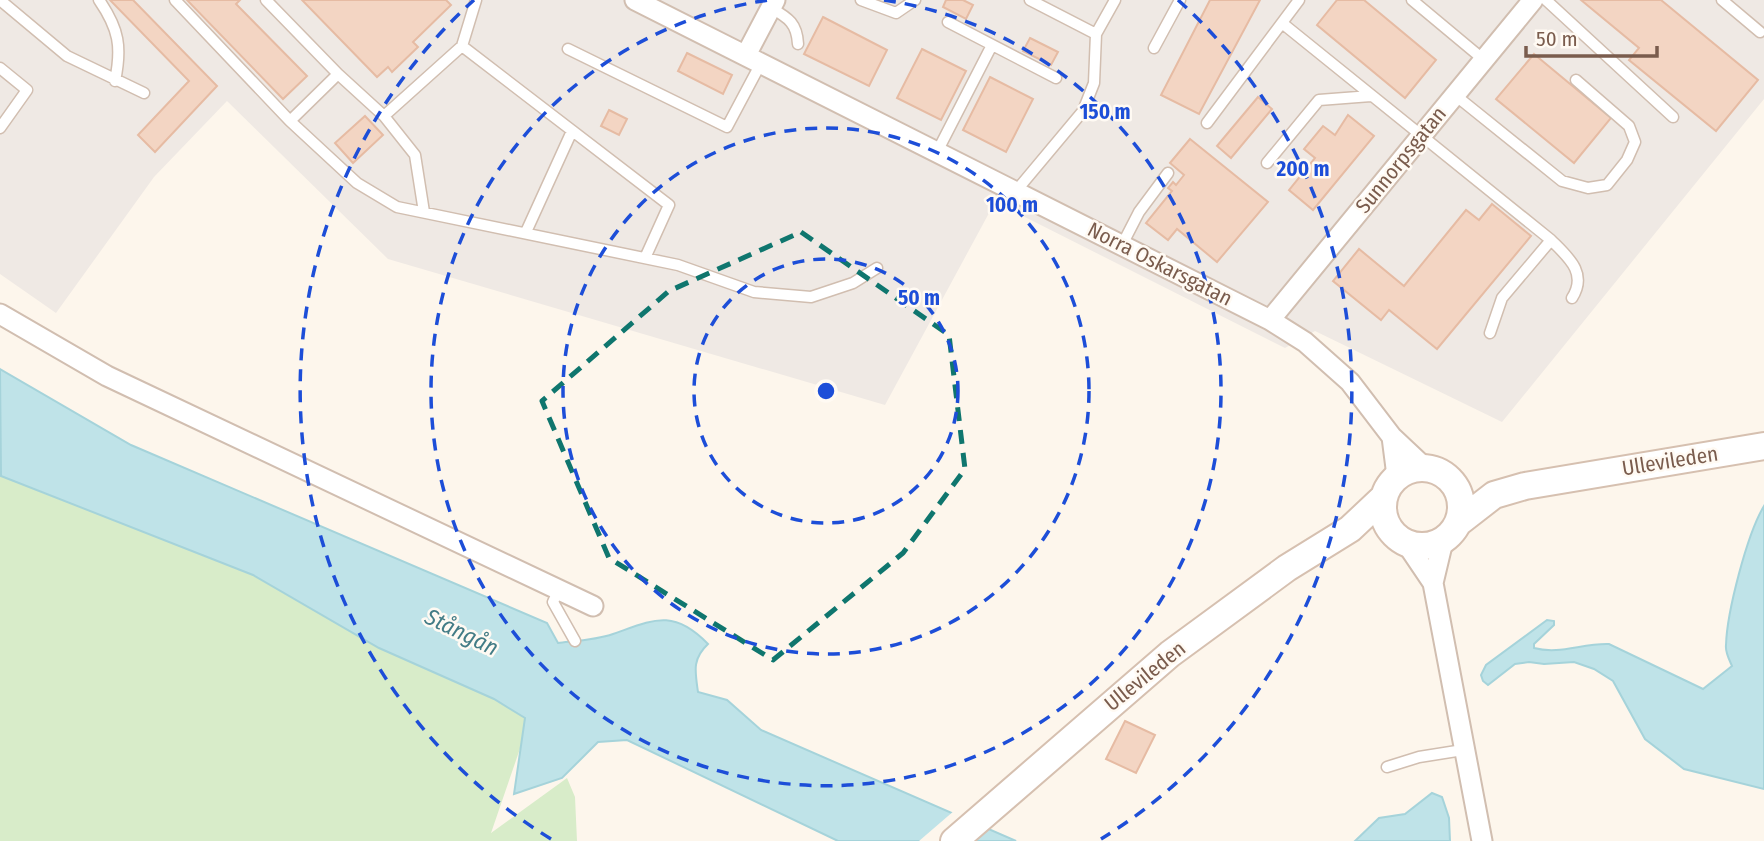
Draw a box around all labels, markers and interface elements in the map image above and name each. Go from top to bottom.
scale bar [1526,14,1657,58]
text: 50 m [1536,26,1578,52]
text: 150 m [1079,99,1131,125]
street label: Sunnorpsgatan [1350,101,1452,219]
text: 200 m [1275,156,1330,182]
text: 100 m [986,192,1038,218]
street label: Norra Oskarsgatan [1083,216,1237,312]
text: 50 m [898,285,940,311]
centre of rings [814,379,838,403]
street label: Ullevileden [1620,441,1720,481]
water label: Stångån [420,602,503,662]
street label: Ullevileden [1099,635,1191,717]

